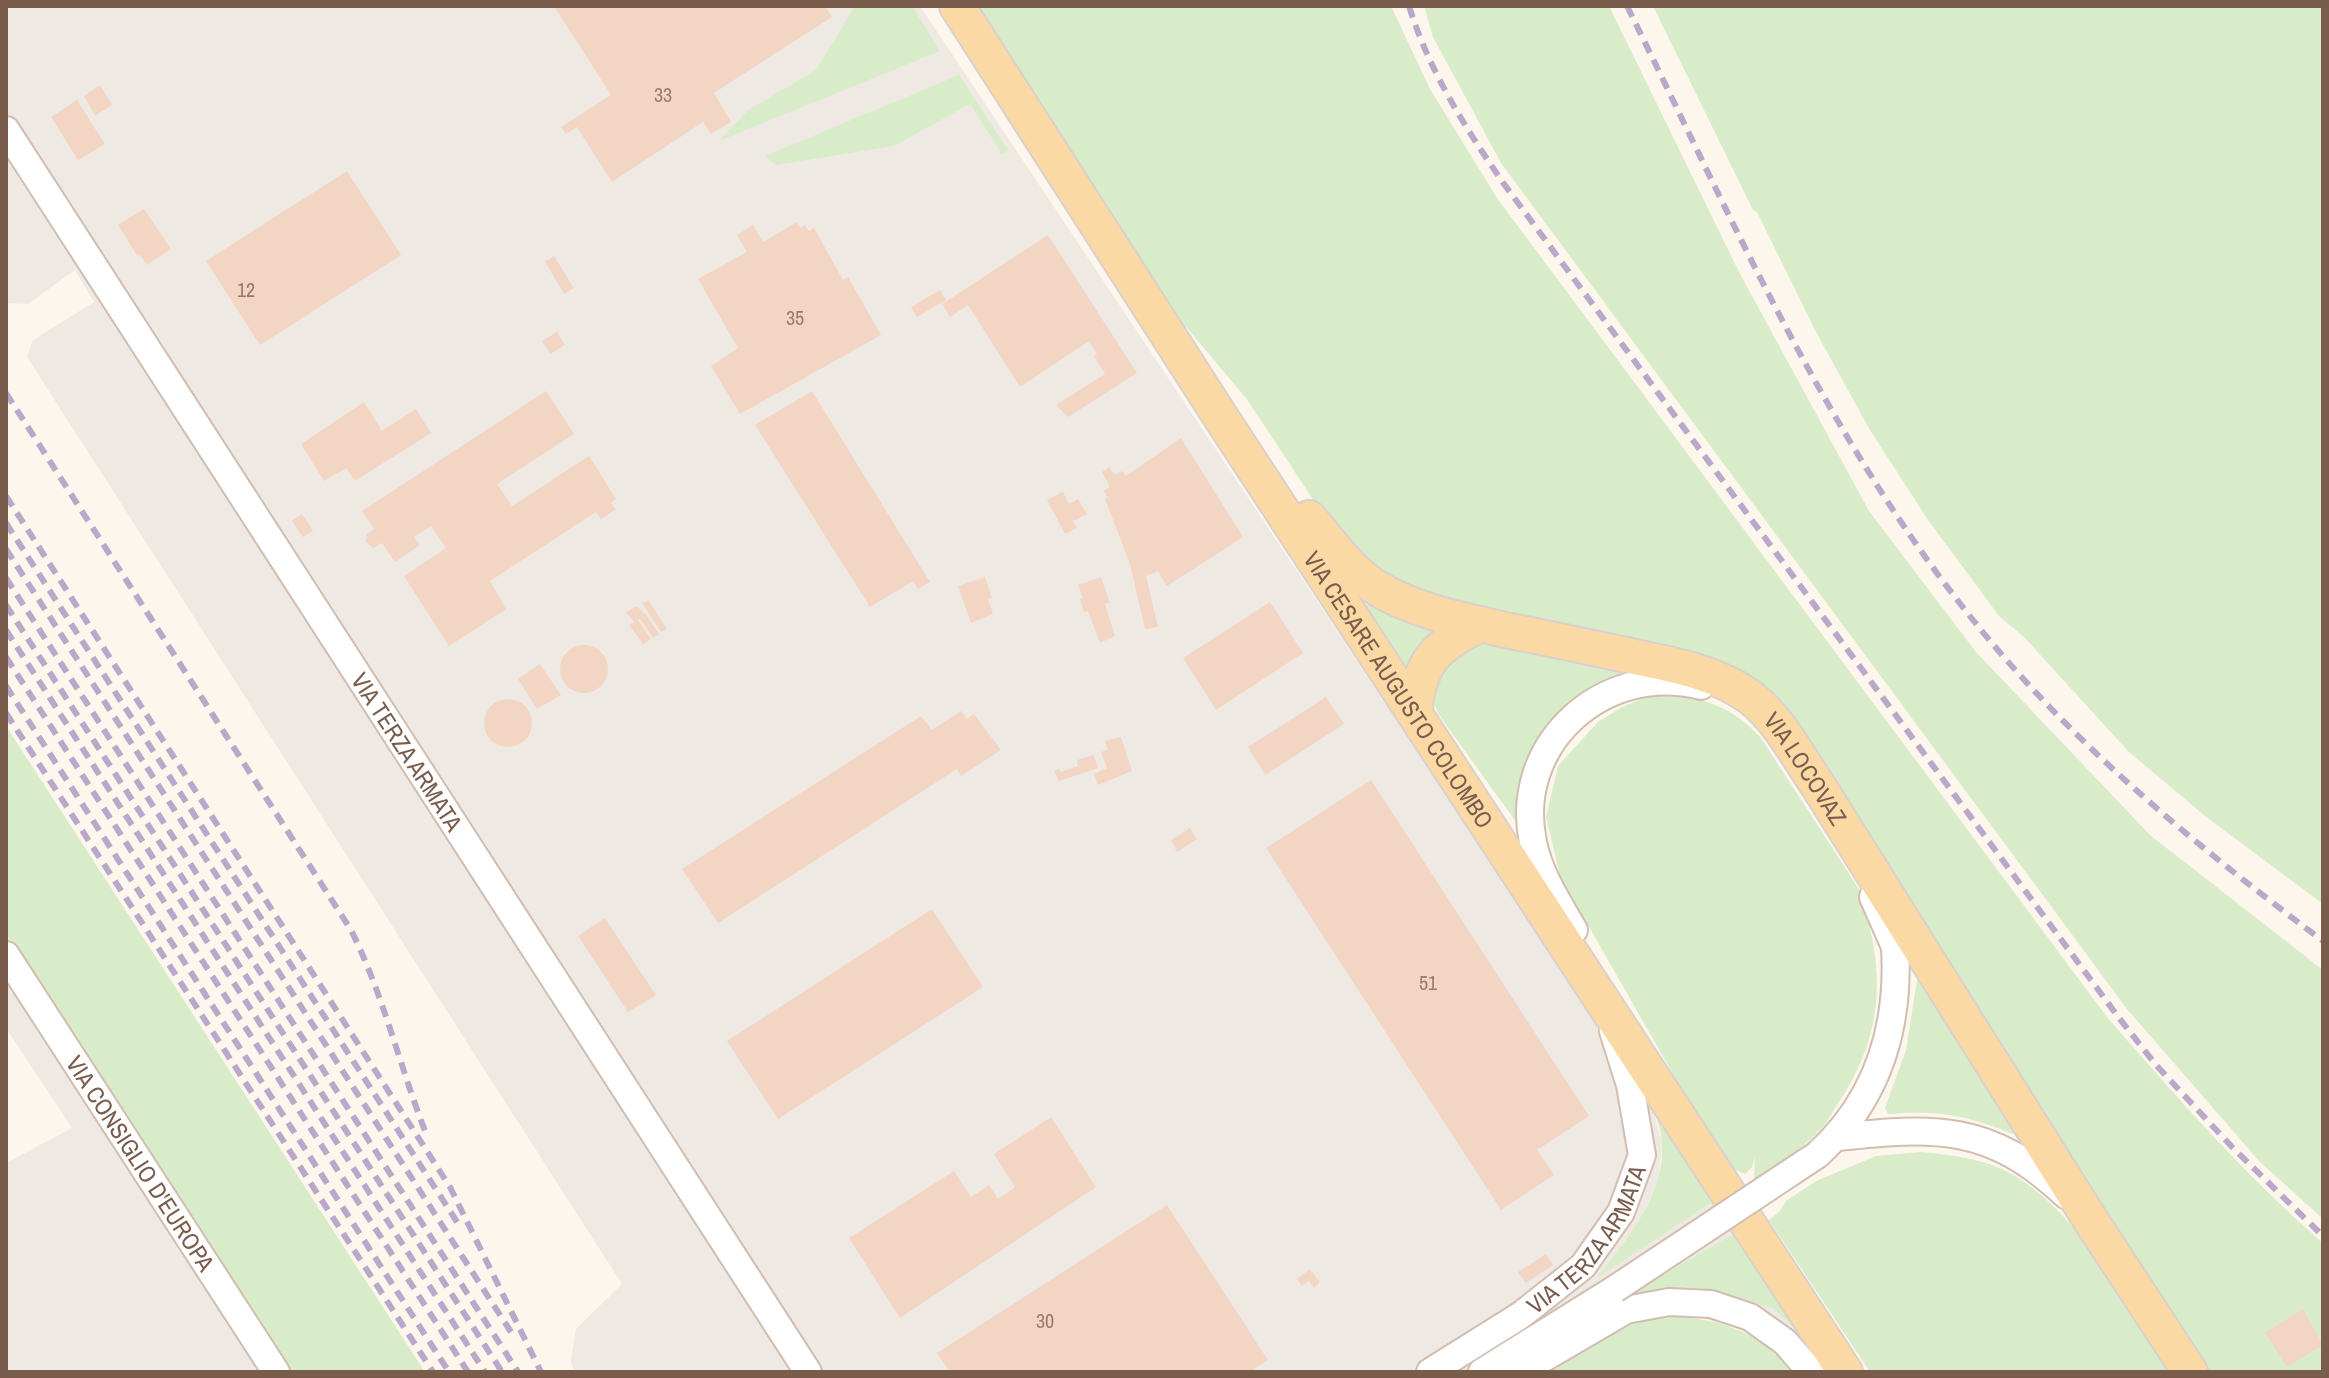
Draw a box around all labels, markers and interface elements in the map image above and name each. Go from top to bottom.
house number: 33 [654,81,672,108]
house number: 12 [237,276,255,303]
house number: 35 [786,304,804,331]
street label: VIA CESARE AUGUSTO COLOMBO [1297,545,1501,834]
street label: VIA TERZA ARMATA [344,666,471,838]
street label: VIA LOCOVAZ [1757,705,1855,831]
house number: 51 [1419,969,1437,996]
street label: VIA CONSIGLIO D'EUROPA [59,1049,223,1278]
street label: VIA TERZA ARMATA [1520,1160,1653,1321]
house number: 30 [1036,1307,1054,1334]

